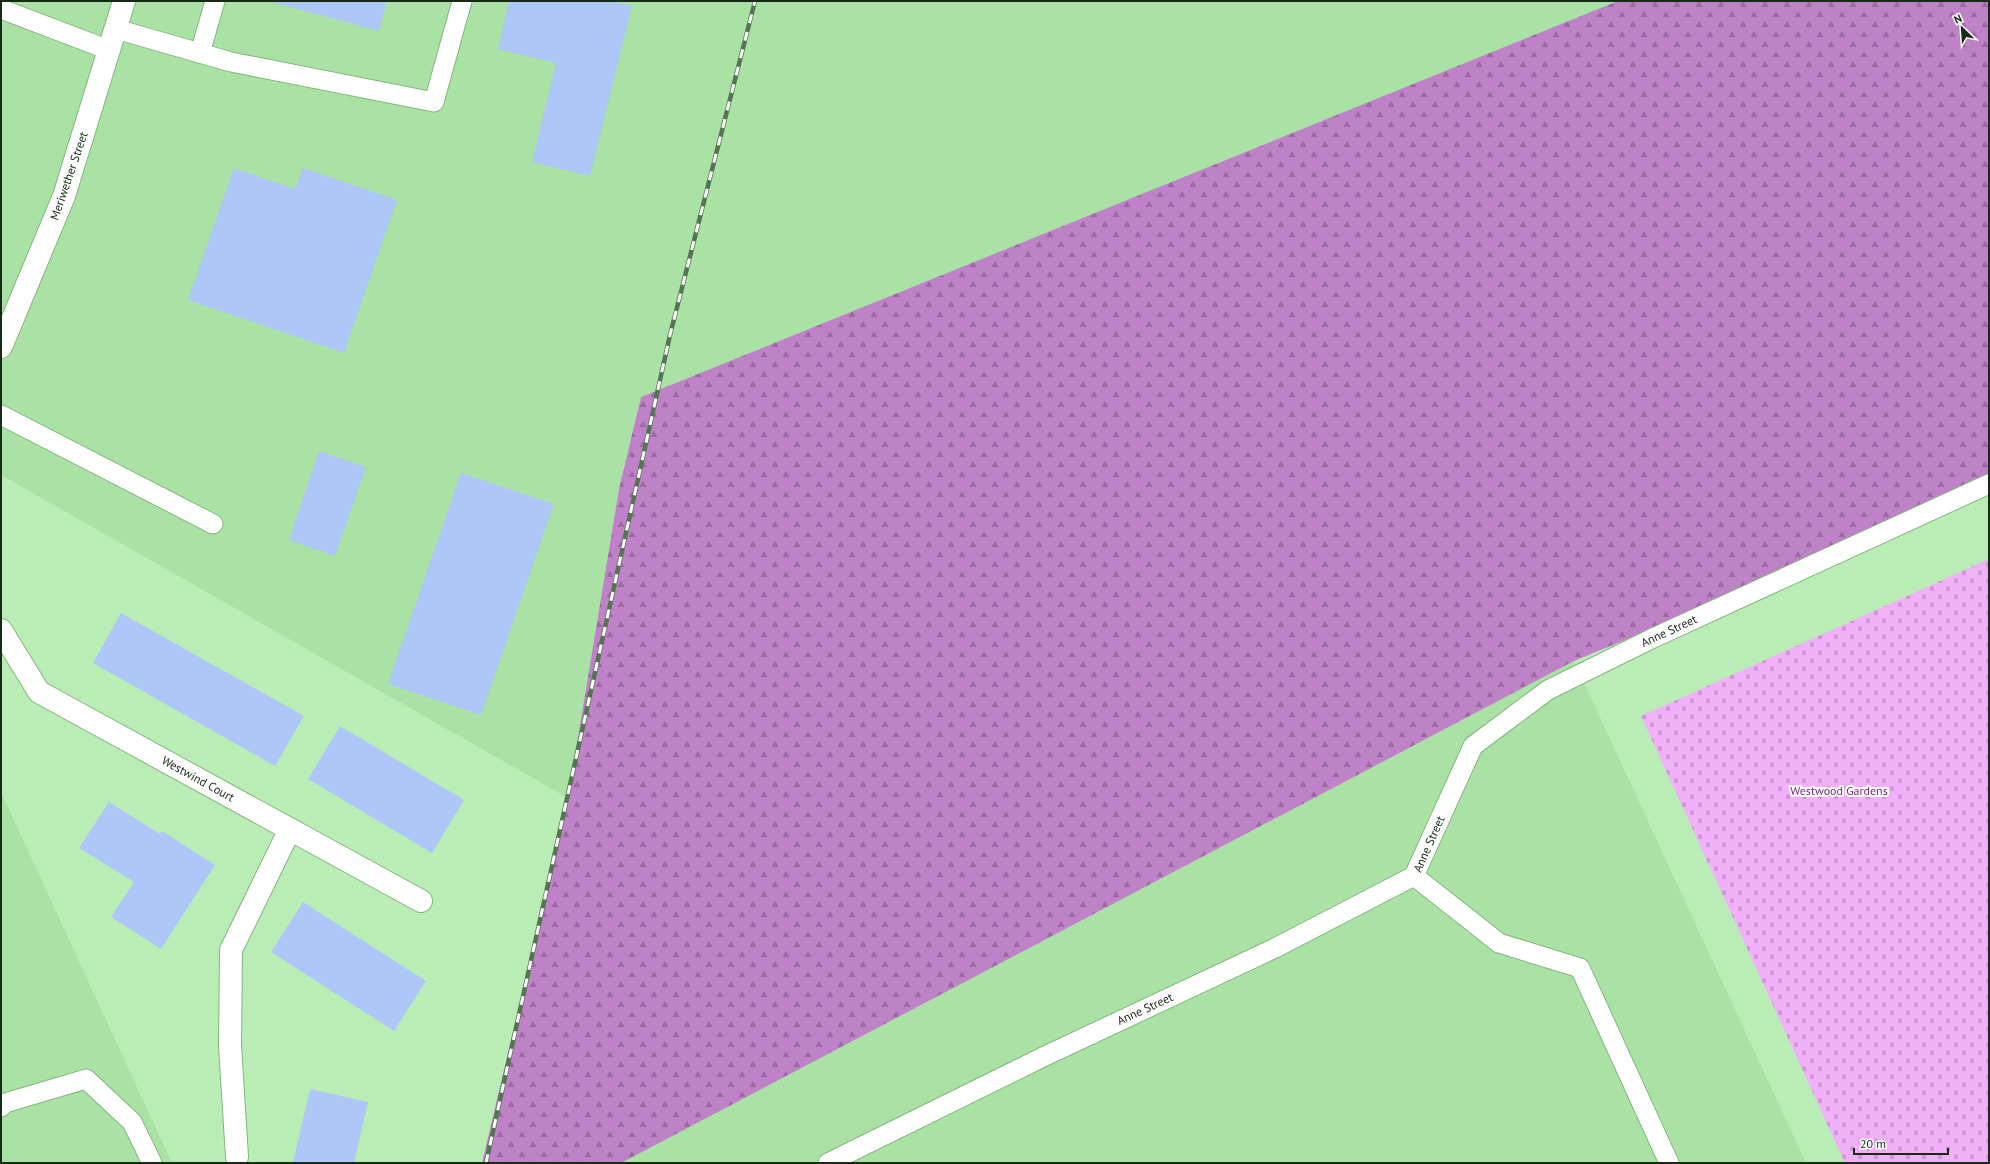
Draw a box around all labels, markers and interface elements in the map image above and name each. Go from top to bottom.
north arrow [1942,8,1982,48]
text: N [1952,11,1964,27]
street label: Meriwether Street [46,130,91,222]
street label: Anne Street [1638,611,1699,650]
street label: Westwind Court [159,752,237,805]
park label: Westwood Gardens [1790,783,1888,798]
street label: Anne Street [1409,813,1448,874]
street label: Anne Street [1114,989,1175,1028]
scale bar [1854,1130,1948,1156]
text: 20 m [1860,1136,1886,1151]

